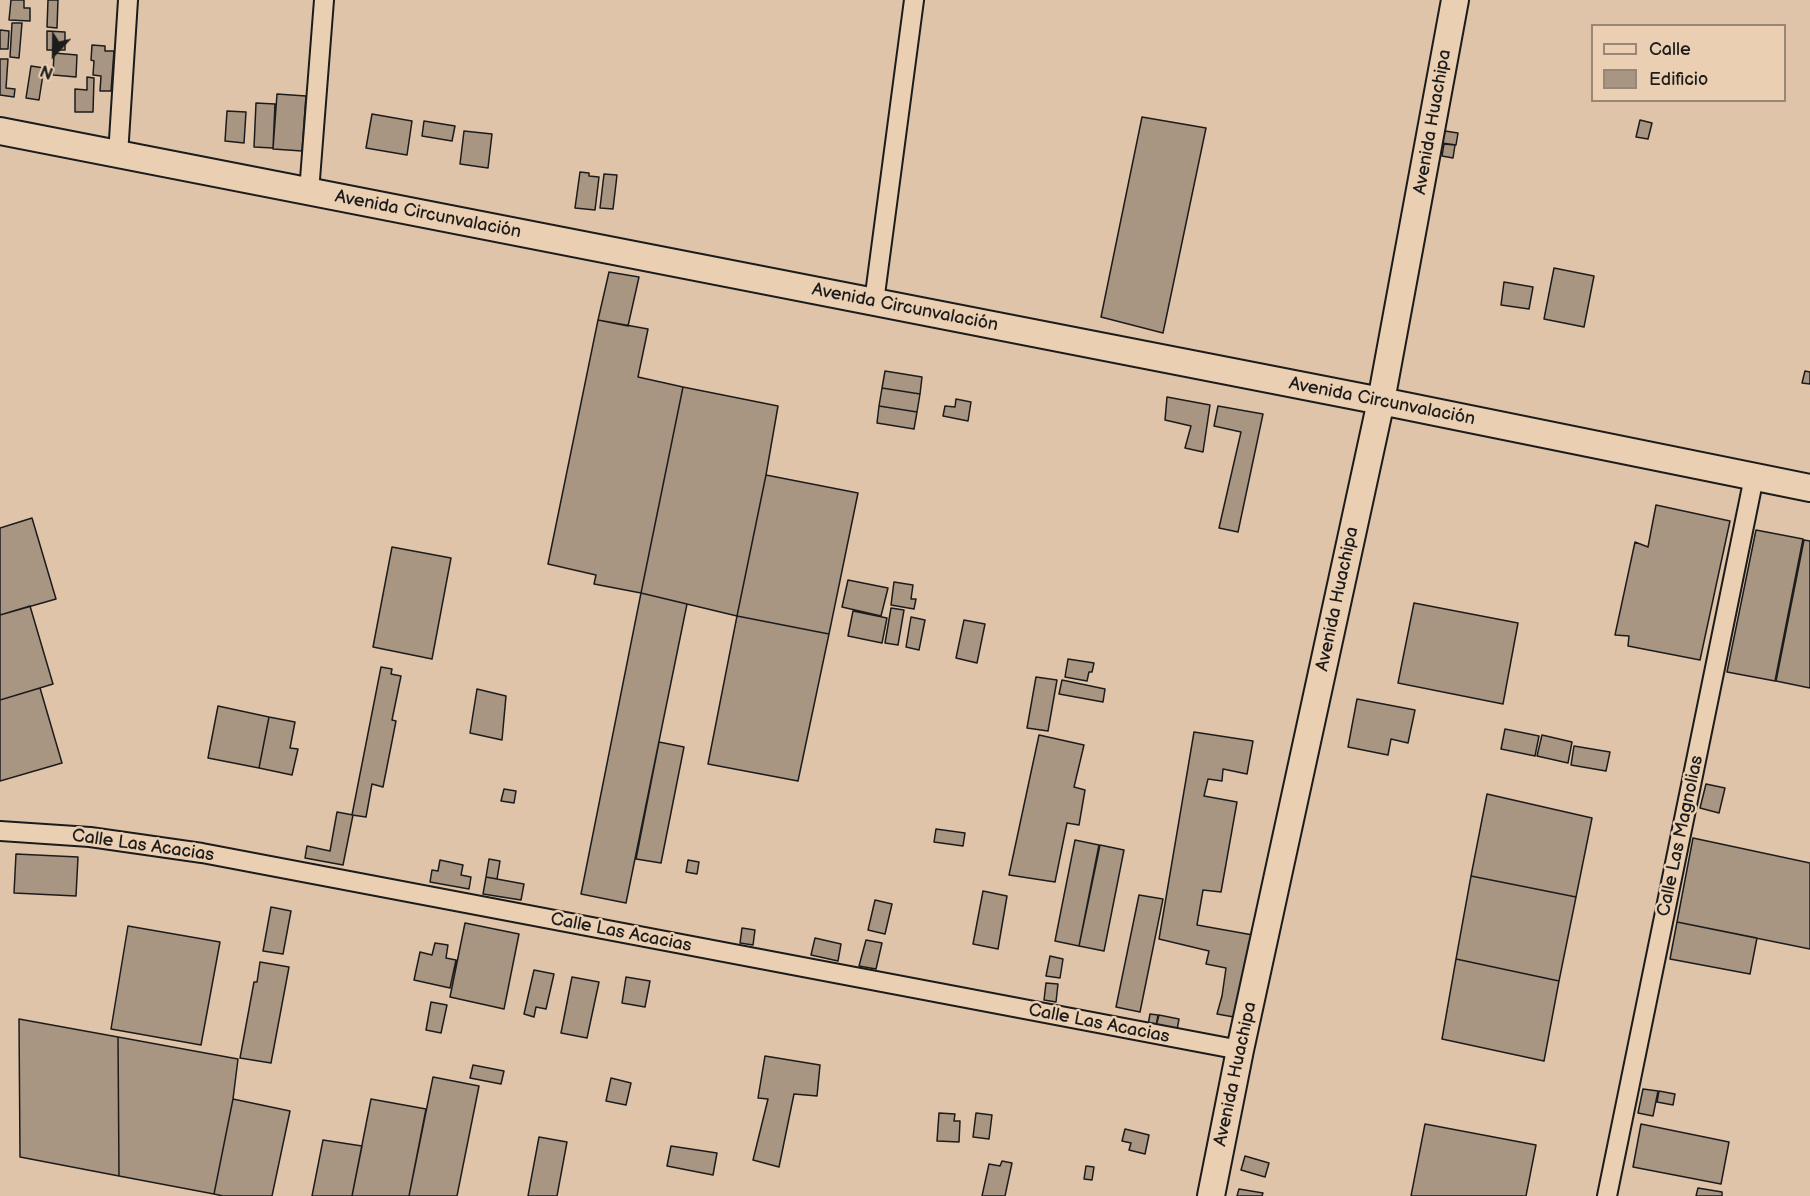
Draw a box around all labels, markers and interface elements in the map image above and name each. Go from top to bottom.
north arrow [24,24,84,84]
legend [1591,24,1786,102]
text: Calle [1649,39,1691,60]
street label: Avenida Huachipa [1410,48,1456,196]
text: N [38,60,56,82]
text: Edificio [1649,69,1708,90]
street label: Avenida Circunvalación [333,186,523,244]
street label: Avenida Circunvalación [810,279,1000,337]
street label: Avenida Circunvalación [1287,373,1477,431]
street label: Avenida Huachipa [1312,525,1364,673]
street label: Calle Las Magnolias [1653,754,1709,918]
street label: Calle Las Acacias [70,825,216,867]
street label: Calle Las Acacias [549,909,693,957]
street label: Calle Las Acacias [1027,1000,1171,1048]
street label: Avenida Huachipa [1210,1000,1262,1148]

